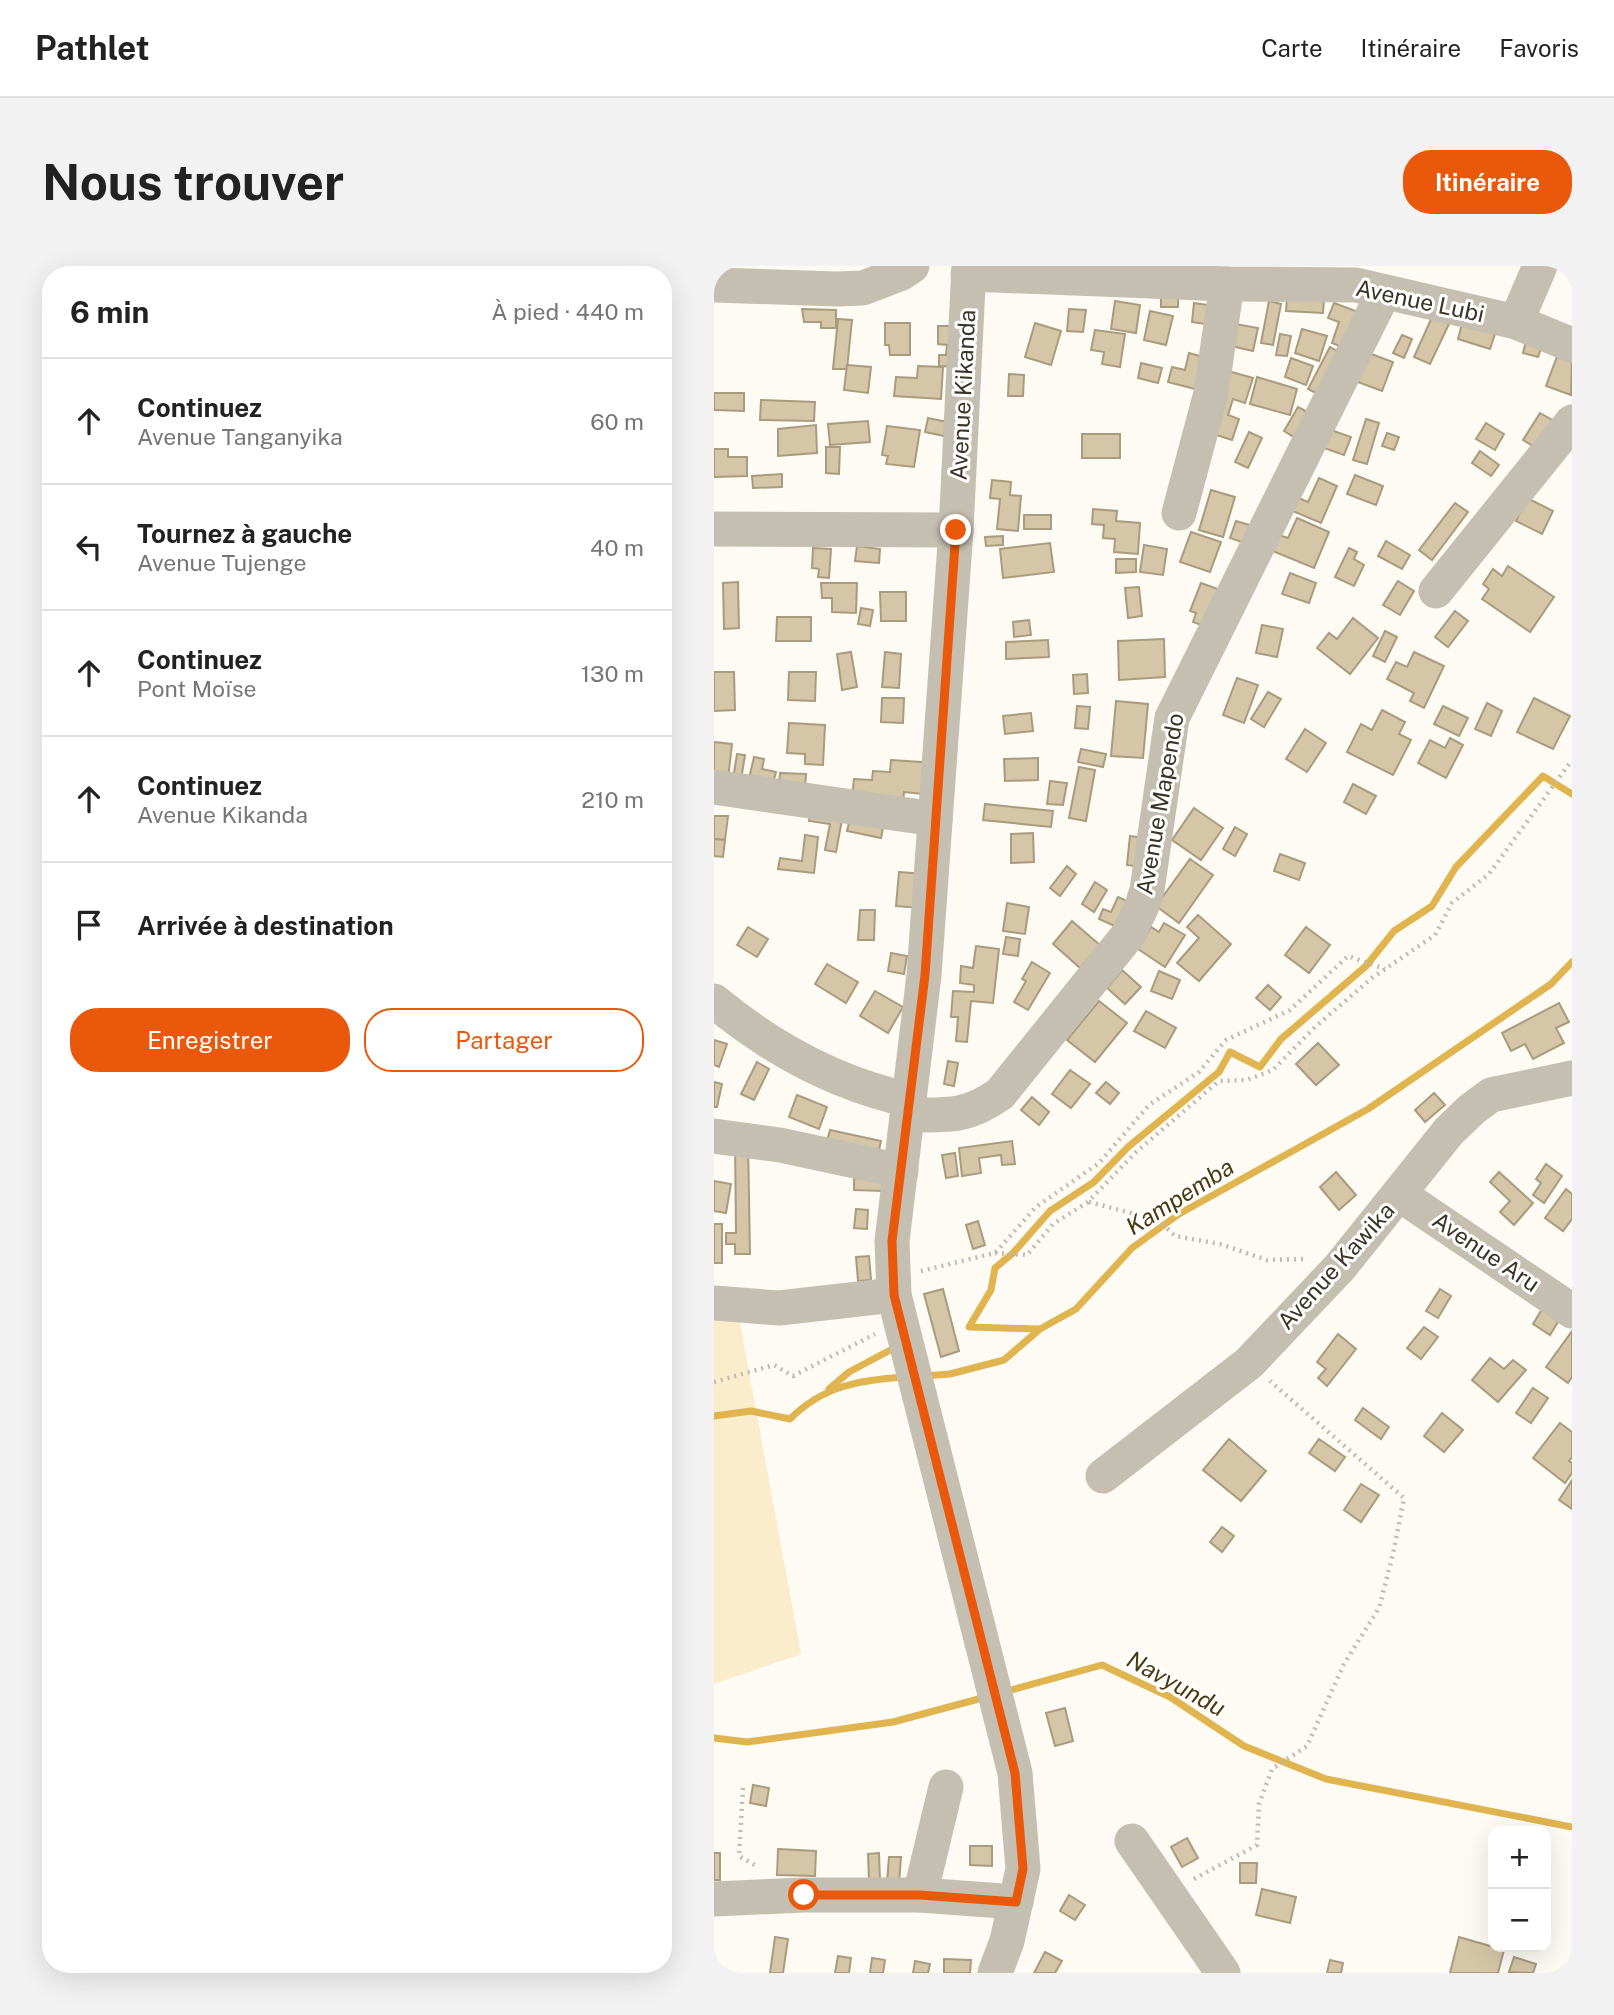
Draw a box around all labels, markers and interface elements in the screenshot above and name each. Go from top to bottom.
text: Pathlet [35,29,150,67]
text: Carte [1261,34,1323,62]
text: Itinéraire [1361,34,1461,62]
text: Favoris [1499,34,1579,62]
button: Itinéraire [1403,150,1572,214]
text: Nous trouver [42,153,344,211]
street label: Avenue Lubi [1353,274,1487,327]
text: 6 min [70,294,149,330]
text: À pied · 440 m [491,298,644,325]
street label: Avenue Kikanda [945,309,980,481]
text: Continuez [137,392,262,423]
icon: ahead [70,402,108,440]
text: 60 m [590,408,644,435]
text: Avenue Tanganyika [137,423,343,450]
route end [940,514,971,545]
text: Tournez à gauche [137,518,352,549]
icon: left [70,528,108,566]
text: 40 m [590,534,644,561]
text: Avenue Tujenge [137,549,306,576]
text: Continuez [137,644,262,675]
icon: ahead [70,654,108,692]
text: 130 m [581,660,644,687]
text: Pont Moïse [137,675,257,702]
street label: Avenue Mapendo [1130,711,1189,897]
text: Continuez [137,770,262,801]
icon: ahead [70,780,108,818]
text: 210 m [581,786,644,813]
text: Avenue Kikanda [137,801,308,828]
icon: arrive [70,906,108,944]
text: Arrivée à destination [137,910,394,941]
button: Enregistrer [70,1008,350,1072]
button: Partager [364,1008,644,1072]
water label: Kampemba [1121,1152,1238,1240]
street label: Avenue Kawika [1272,1197,1400,1335]
street label: Avenue Aru [1428,1206,1545,1297]
water label: Navyundu [1122,1645,1231,1722]
map controls [1488,1826,1551,1952]
button: + [1488,1826,1551,1889]
route start [788,1879,819,1910]
button: − [1488,1889,1551,1952]

